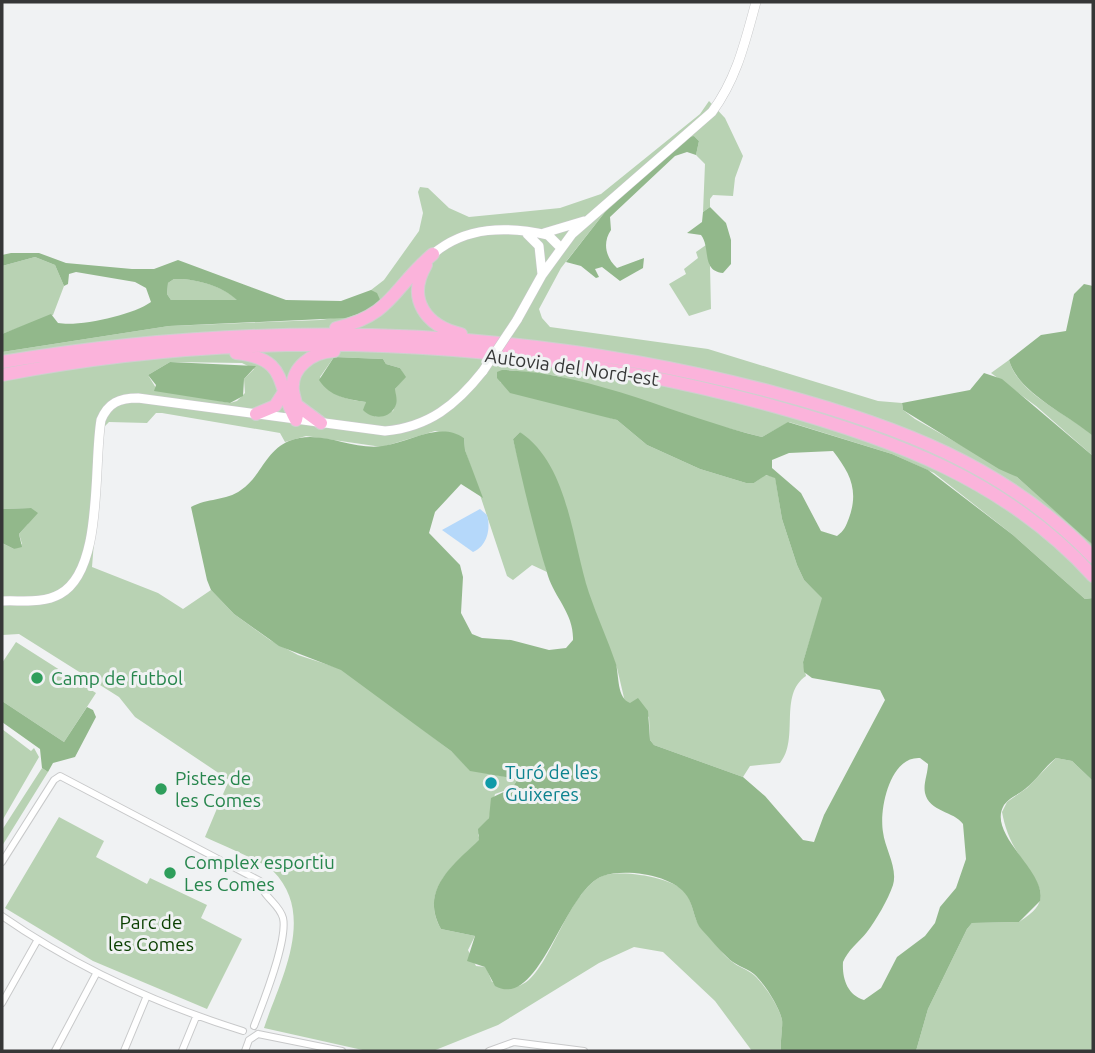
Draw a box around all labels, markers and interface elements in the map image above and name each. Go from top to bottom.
street label: Autovia del Nord-est [484,344,661,390]
place label: Camp de futbol [51,667,183,689]
marker: Camp de futbol [29,670,45,686]
place label: Turó de les Guixeres [505,761,598,805]
place label: Pistes de les Comes [175,767,261,811]
marker: Turó de les Guixeres [483,775,499,791]
marker: Pistes de les Comes [153,781,169,797]
place label: Complex esportiu Les Comes [184,851,335,895]
marker: Complex esportiu Les Comes [162,865,178,881]
park label: Parc de les Comes [108,911,194,955]

